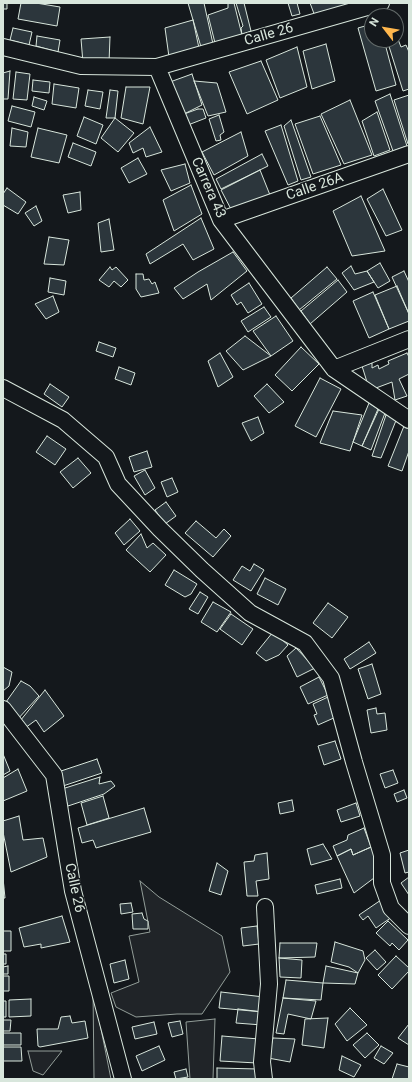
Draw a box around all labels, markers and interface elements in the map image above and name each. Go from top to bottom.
north arrow [364,8,404,48]
text: N [367,15,382,29]
street label: Calle 26 [243,20,295,50]
street label: Carrera 43 [187,155,229,221]
street label: Calle 26A [284,169,346,205]
street label: Calle 26 [61,862,87,914]

